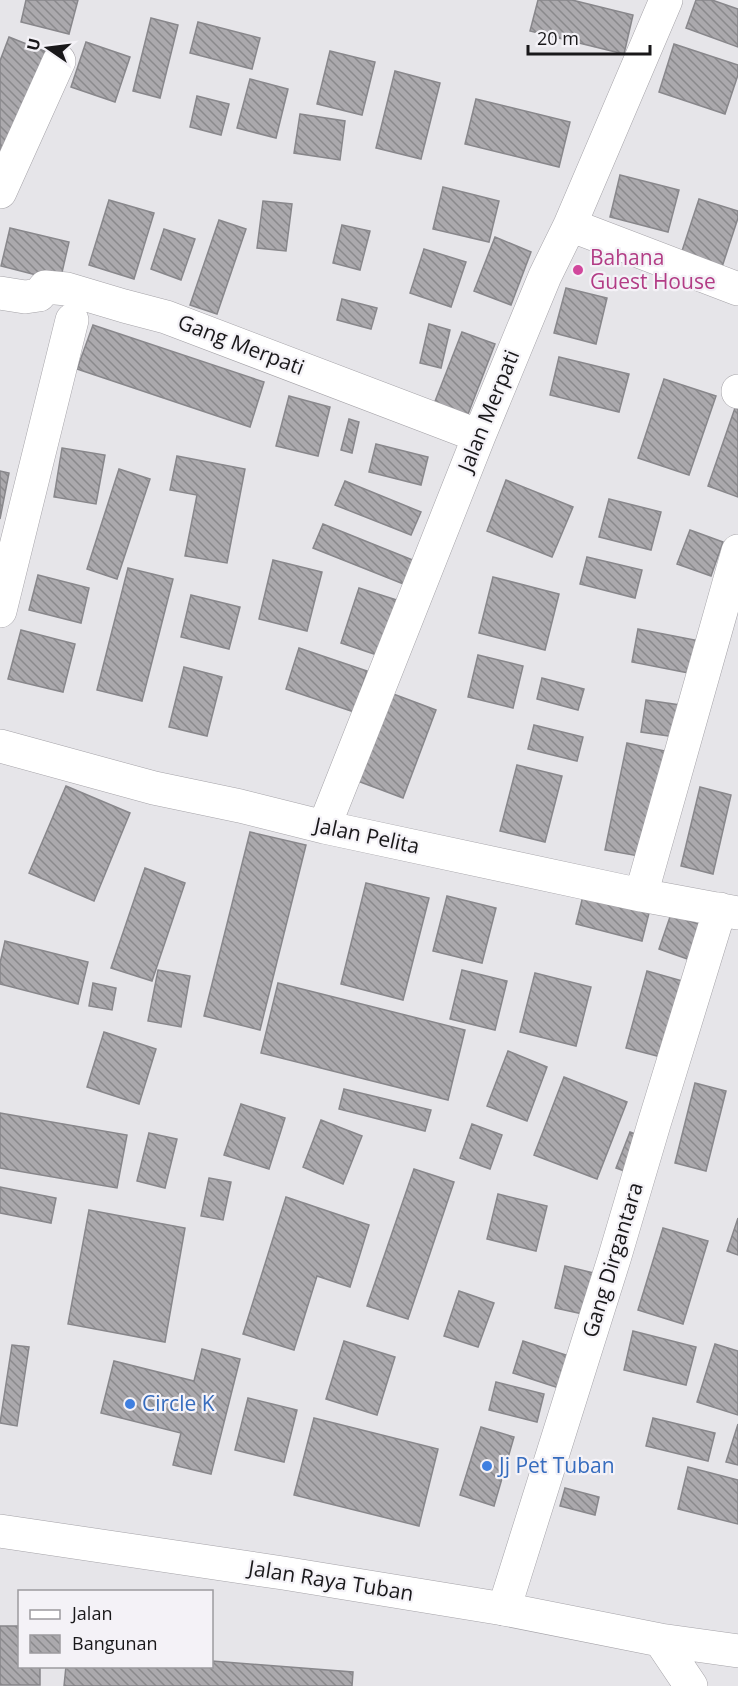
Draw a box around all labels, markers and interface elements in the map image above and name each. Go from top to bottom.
north arrow [18,18,78,78]
scale bar [528,18,650,56]
text: 20 m [537,26,579,50]
text: U [21,36,46,53]
place label: Bahana Guest House [590,243,716,295]
marker: Bahana Guest House [571,263,585,277]
street label: Gang Merpati [174,307,309,381]
street label: Jalan Merpati [450,345,525,478]
street label: Jalan Pelita [310,810,422,860]
street label: Gang Dirgantara [575,1179,649,1341]
place label: Circle K [142,1389,215,1417]
marker: Circle K [123,1397,137,1411]
place label: Jj Pet Tuban [497,1451,615,1479]
marker: Jj Pet Tuban [480,1459,494,1473]
street label: Jalan Raya Tuban [245,1553,416,1607]
legend [18,1590,213,1668]
text: Jalan [70,1601,112,1625]
text: Bangunan [72,1631,158,1655]

